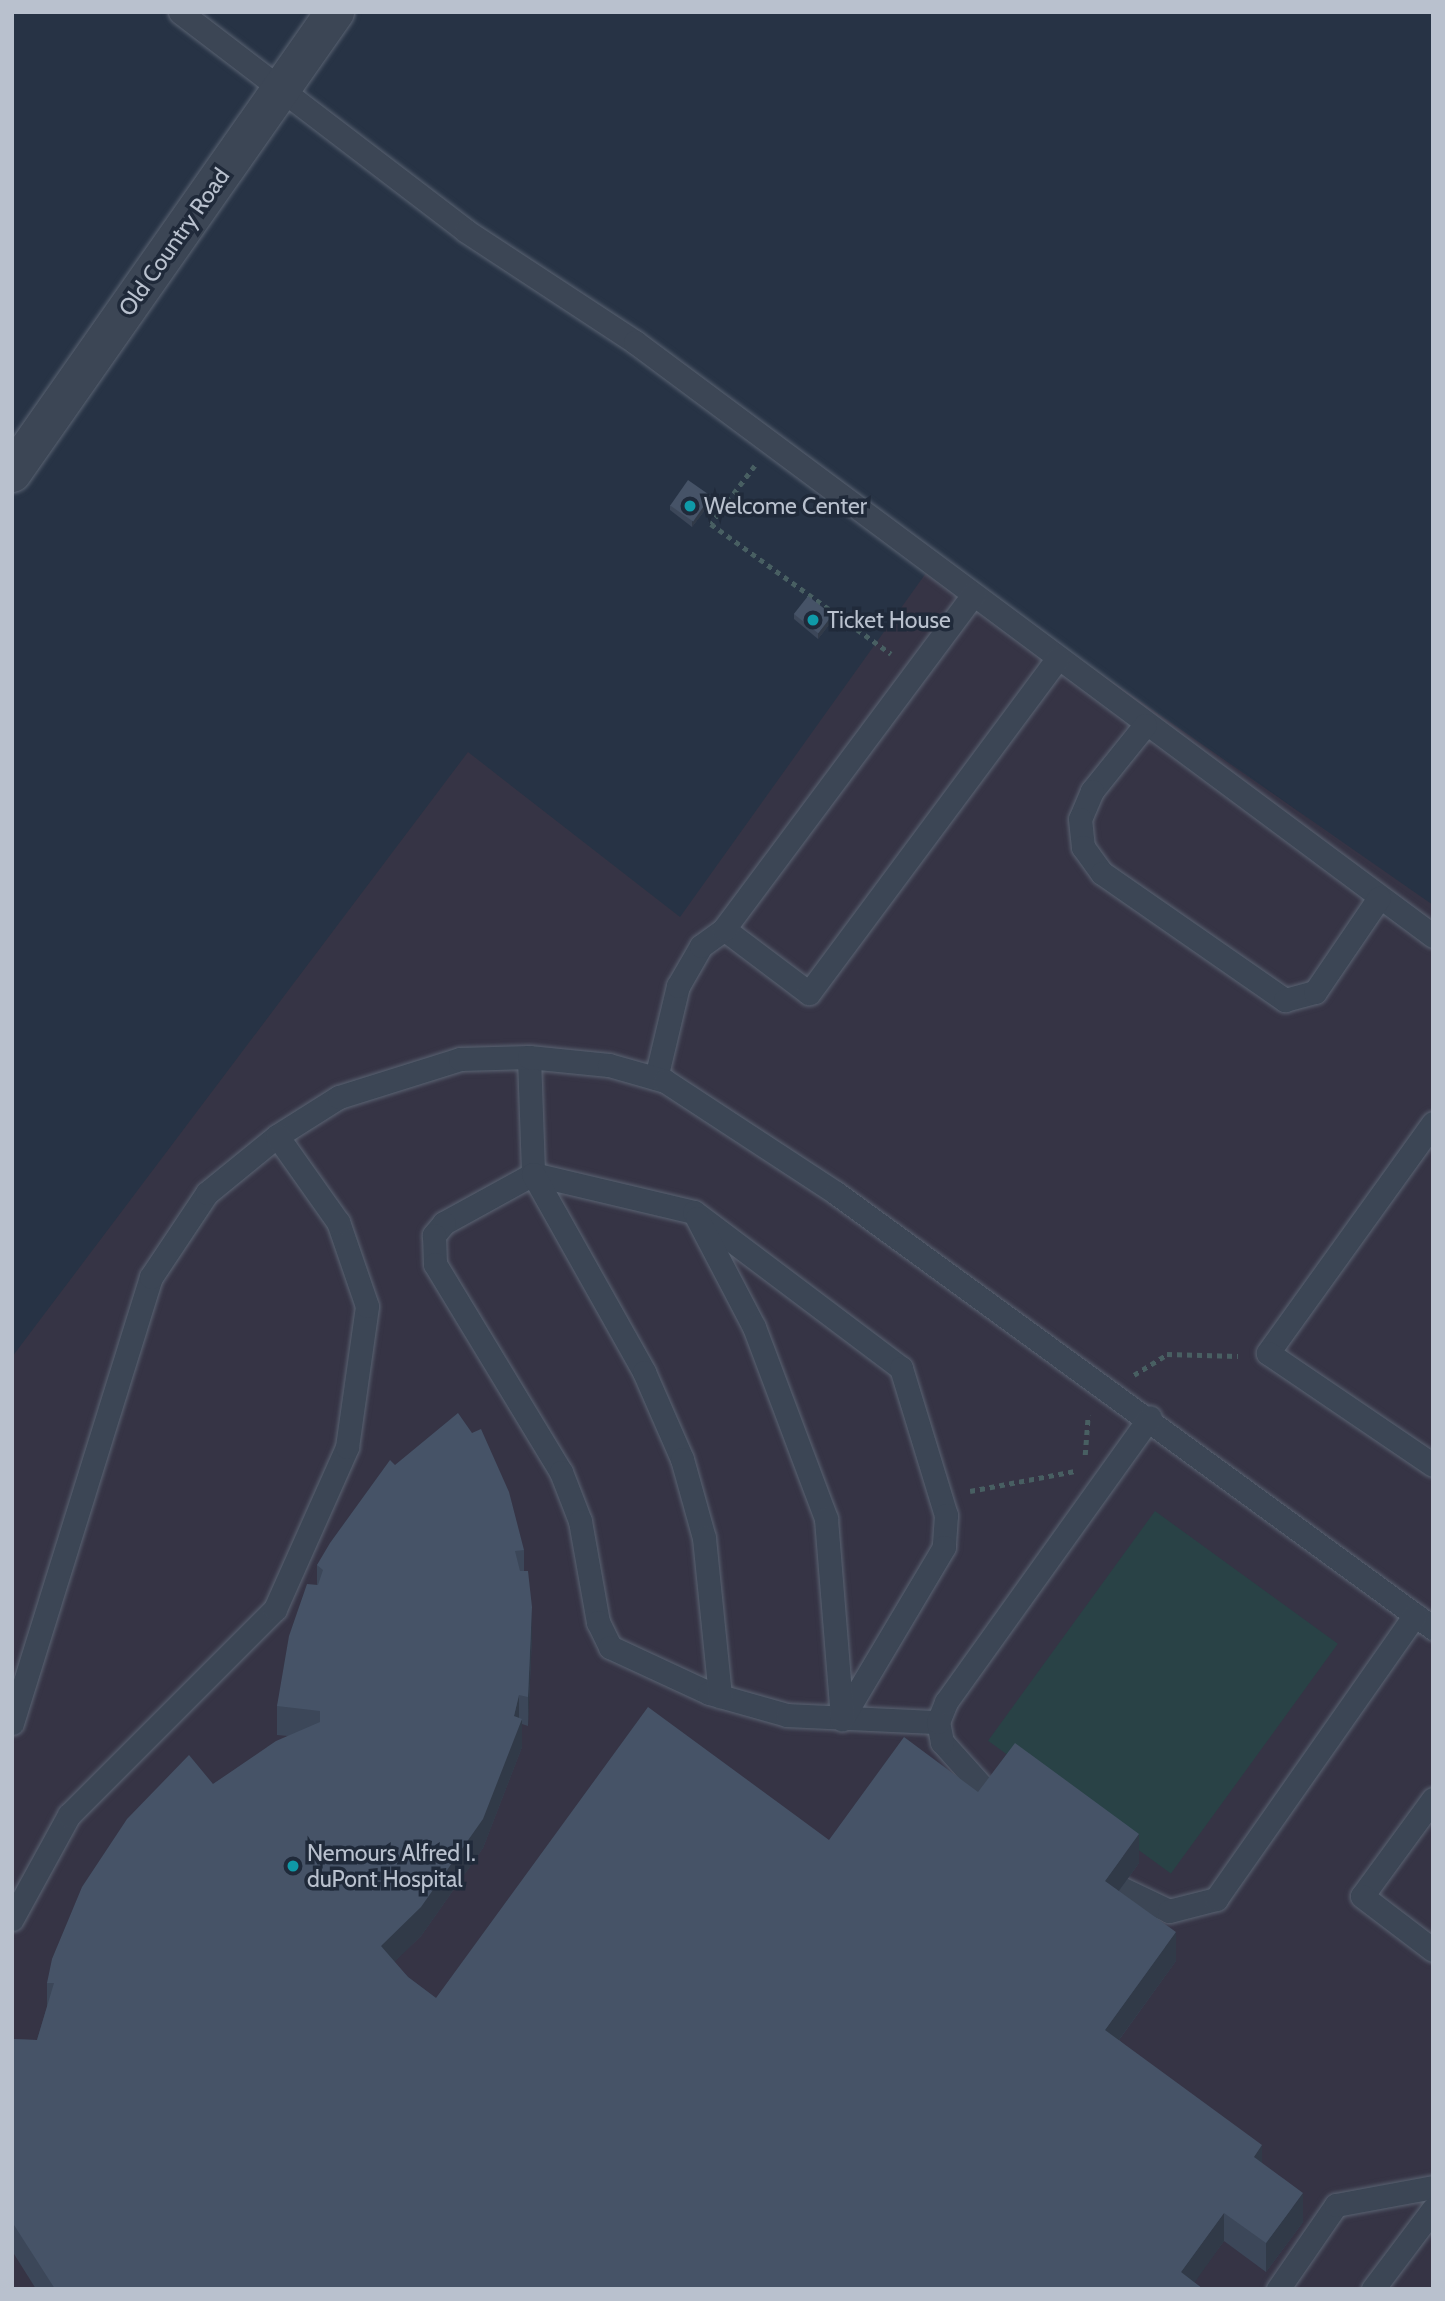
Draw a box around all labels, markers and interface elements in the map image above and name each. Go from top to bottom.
street label: Old Country Road [113,163,235,321]
place label: Welcome Center [704,492,867,520]
marker: Welcome Center [682,498,698,514]
place label: Ticket House [827,606,951,634]
marker: Ticket House [805,612,821,628]
place label: Nemours Alfred I. duPont Hospital [307,1839,476,1893]
marker: Nemours Alfred I. duPont Hospital [285,1858,301,1874]

